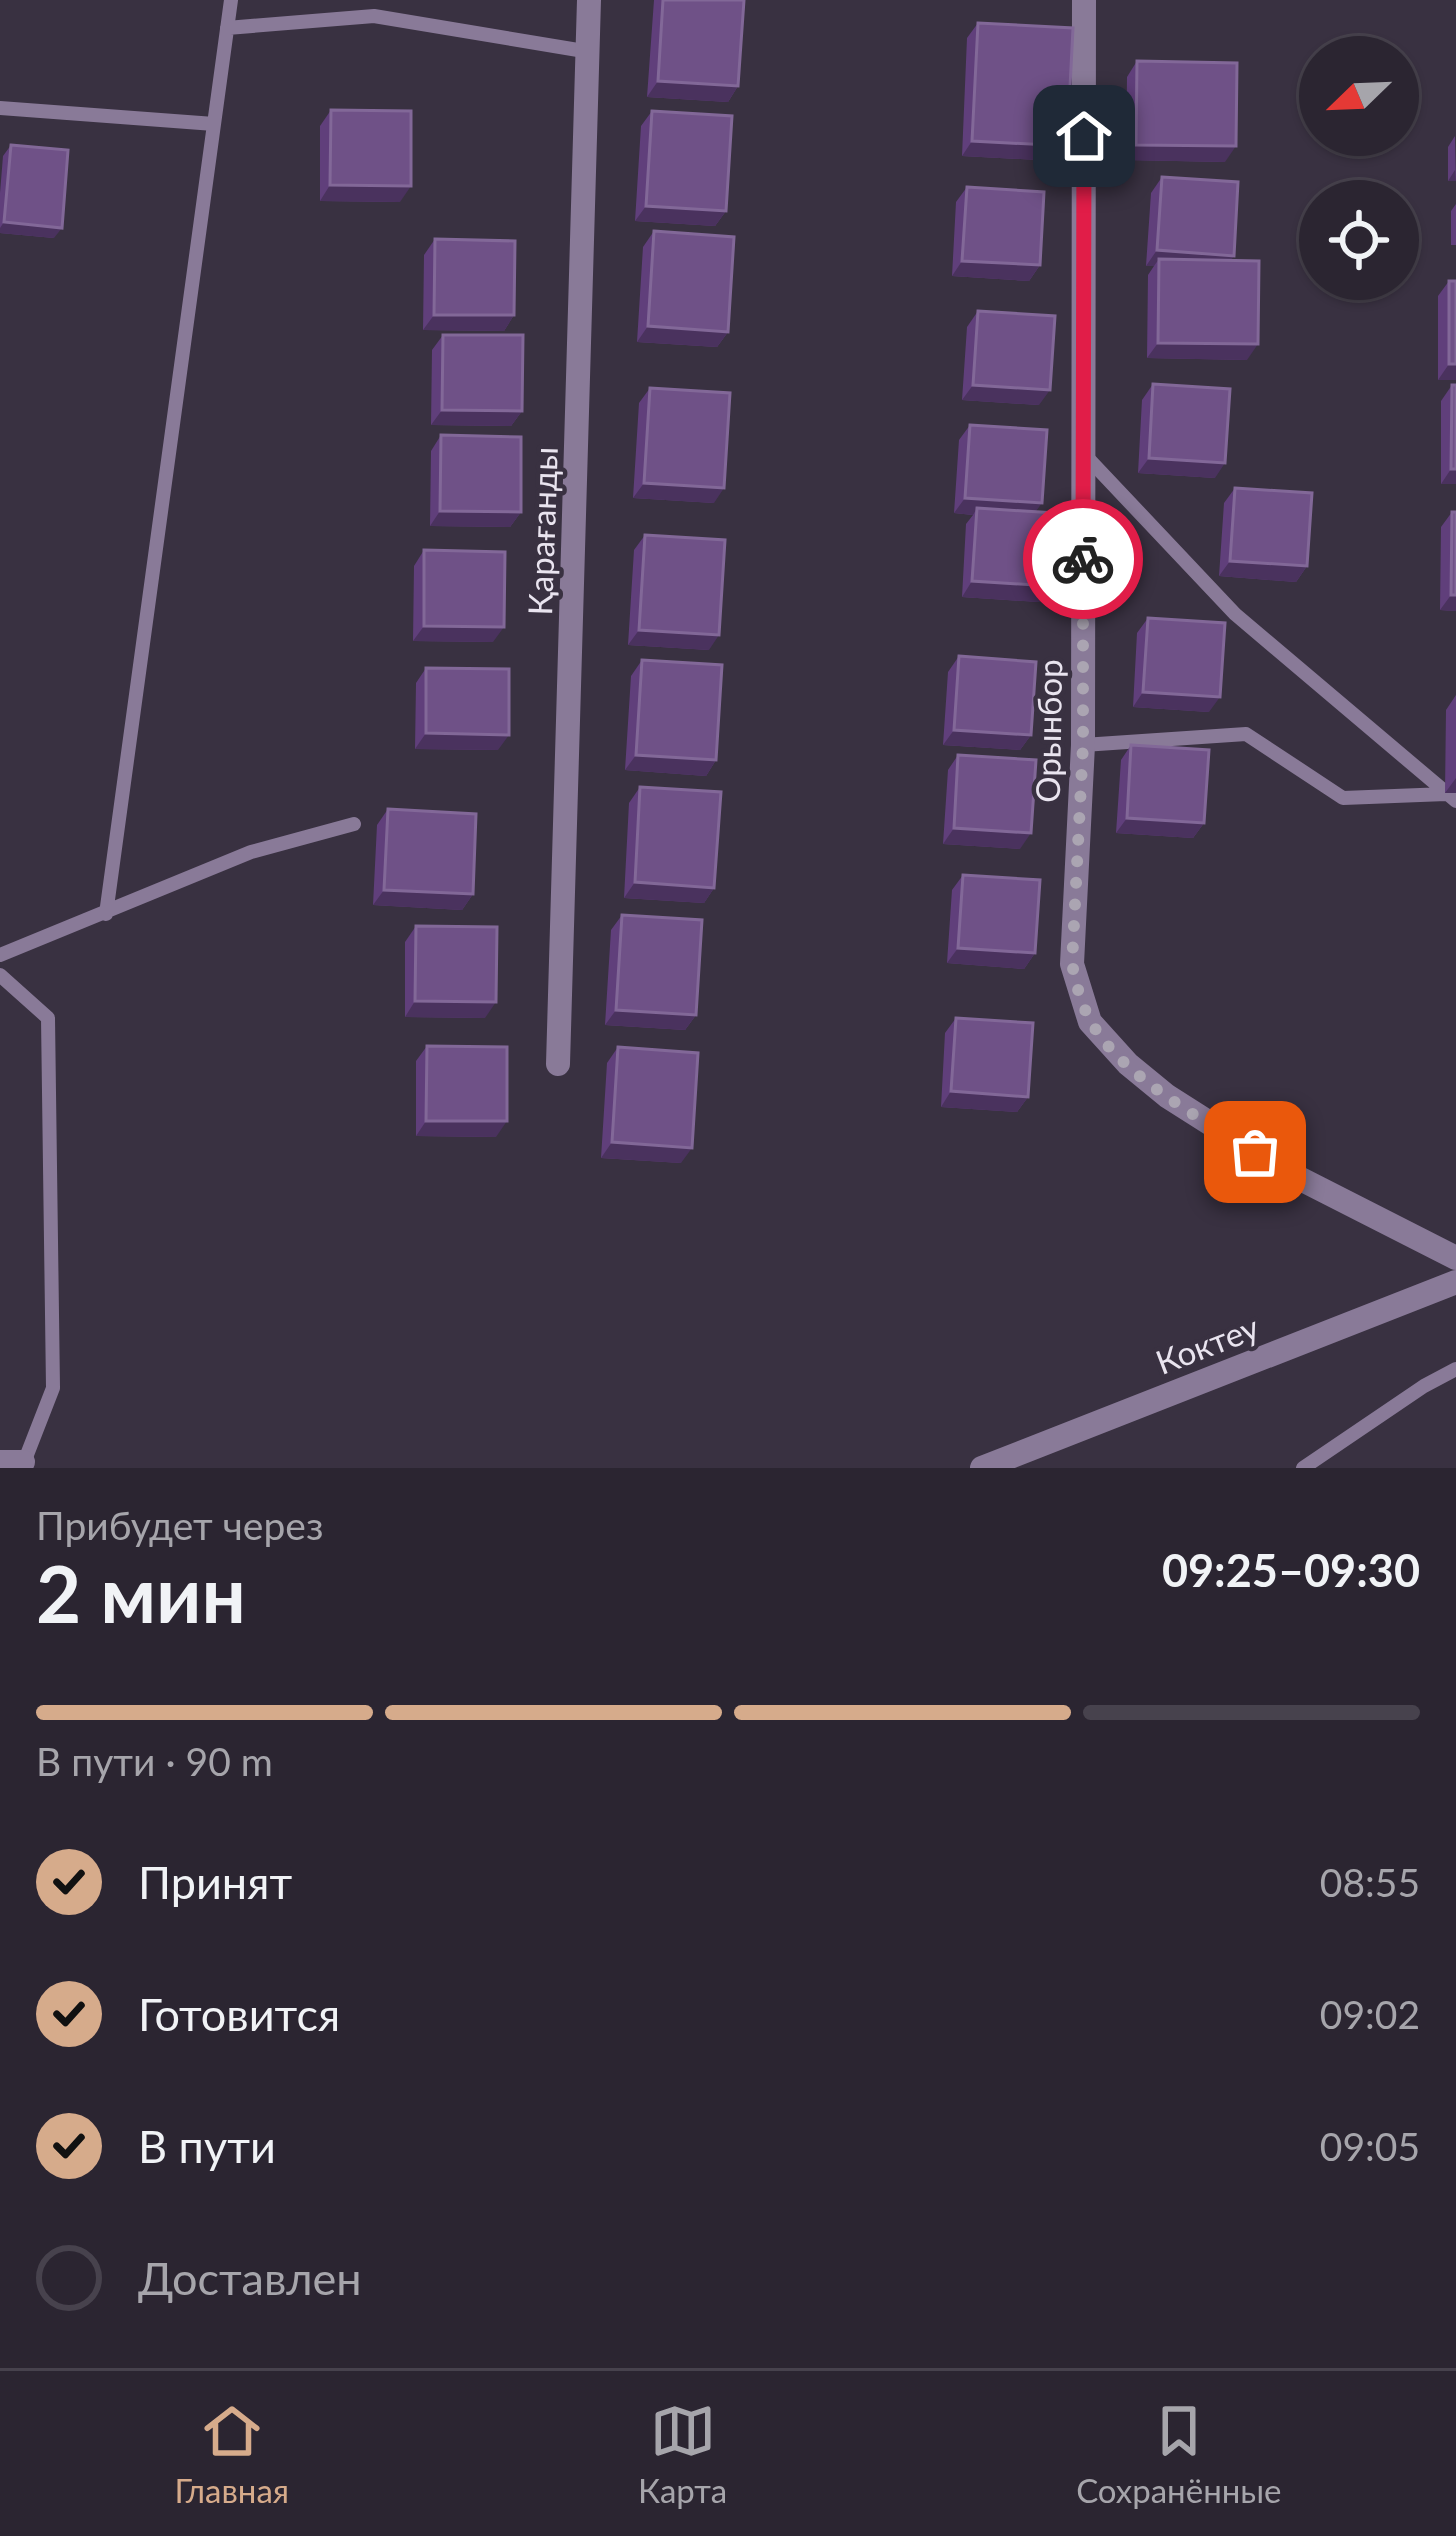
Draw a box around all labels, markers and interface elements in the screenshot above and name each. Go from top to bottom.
north arrow [1299,36,1419,156]
map controls [1299,36,1419,300]
pin [1033,85,1135,187]
icon: home [1051,103,1117,169]
button: locate [1299,180,1419,300]
street label: Қарағанды [519,446,565,616]
courier [1023,499,1143,619]
icon: bike [1050,526,1116,592]
street label: Орынбор [1027,659,1069,803]
pin [1204,1101,1306,1203]
icon: bag [1222,1119,1288,1185]
street label: Коктеу [1150,1306,1264,1382]
text: Прибудет через [36,1502,323,1548]
text: 09:25–09:30 [1162,1543,1420,1597]
text: 2 мин [36,1546,246,1640]
text: В пути · 90 m [36,1738,273,1784]
icon: check [36,1849,102,1915]
text: Принят [138,1855,292,1909]
text: 08:55 [1320,1859,1420,1905]
icon: check [36,1981,102,2047]
text: Готовится [138,1987,340,2041]
text: 09:02 [1320,1991,1420,2037]
icon: check [36,2113,102,2179]
text: В пути [138,2119,276,2173]
text: 09:05 [1320,2123,1420,2169]
text: Доставлен [138,2251,362,2305]
tab: Главная [174,2398,289,2510]
tab: Карта [638,2398,727,2510]
tab: Сохранённые [1076,2398,1282,2510]

